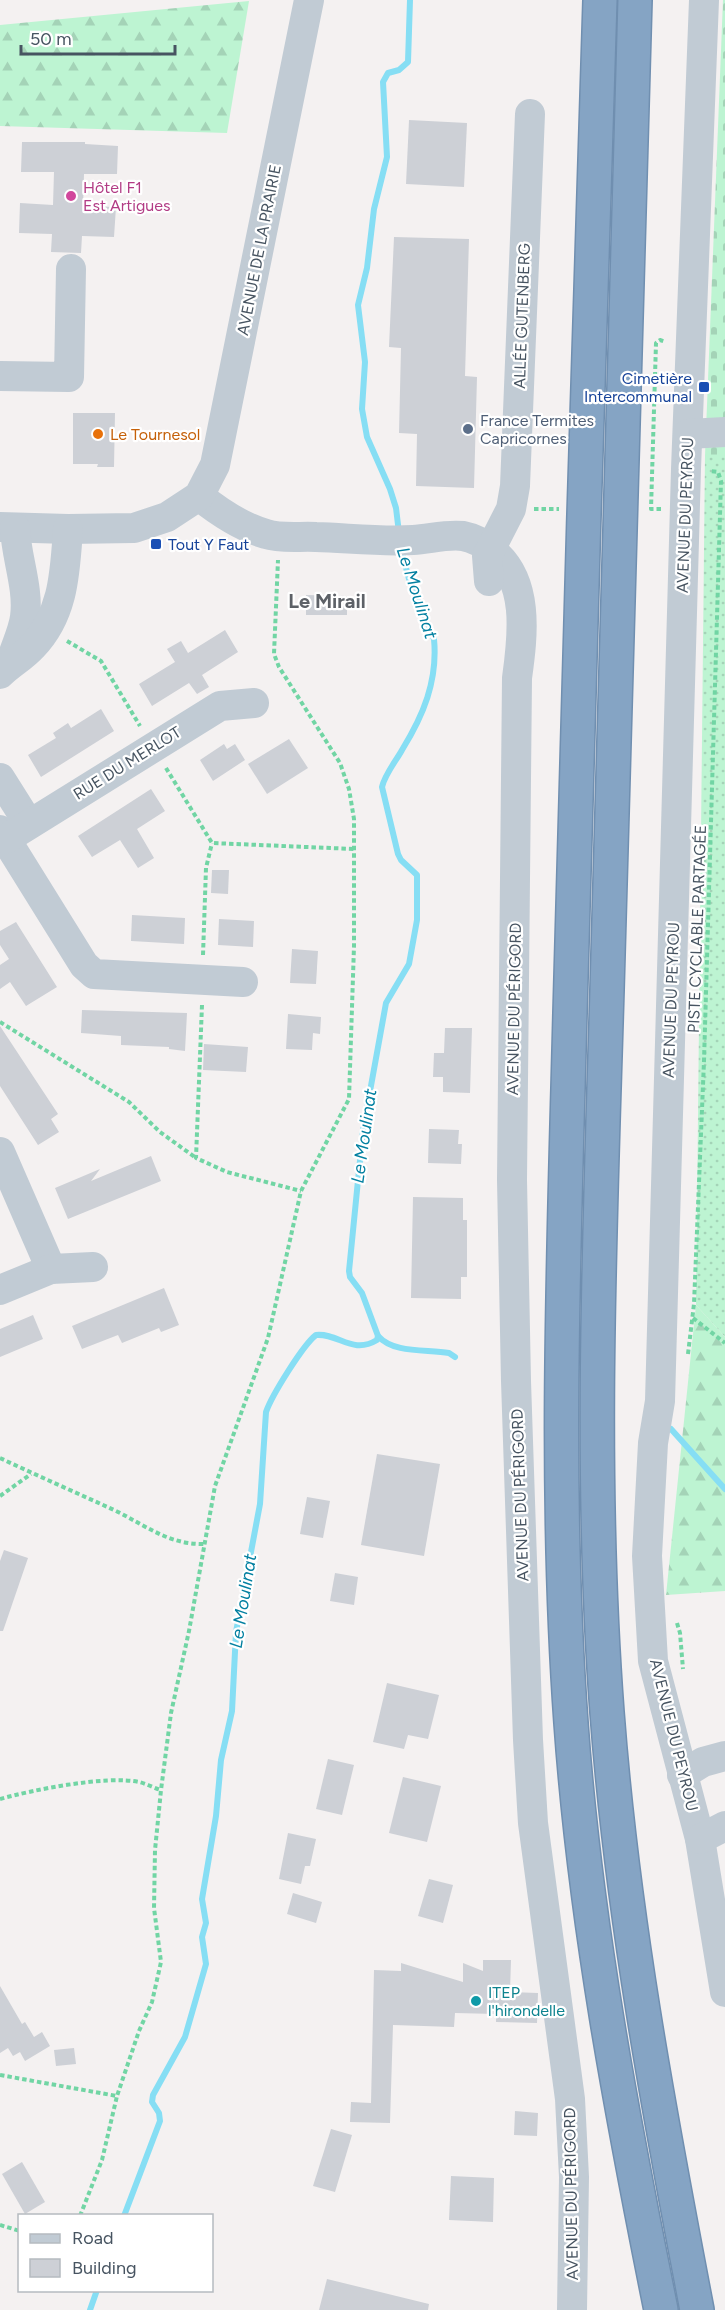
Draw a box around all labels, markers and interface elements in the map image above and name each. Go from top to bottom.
scale bar [21,18,176,56]
text: 50 m [30,28,72,50]
street label: AVENUE DE LA PRAIRIE [233,163,285,337]
place label: Hôtel F1 Est Artigues [83,178,170,215]
marker: Hôtel F1 Est Artigues [64,189,78,203]
street label: ALLÉE GUTENBERG [510,243,534,389]
place label: Cimetière Intercommunal [584,369,692,406]
marker: Cimetière Intercommunal [697,380,711,394]
place label: France Termites Capricornes [480,411,594,448]
marker: France Termites Capricornes [461,422,475,436]
place label: Le Tournesol [110,425,200,444]
marker: Le Tournesol [91,427,105,441]
street label: AVENUE DU PEYROU [673,437,697,593]
place label: Tout Y Faut [168,535,249,554]
marker: Tout Y Faut [149,537,163,551]
water label: Le Moulinat [392,544,442,642]
district label: Le Mirail [288,589,366,613]
street label: RUE DU MERLOT [70,722,184,804]
street label: PISTE CYCLABLE PARTAGÉE [684,825,710,1033]
street label: AVENUE DU PÉRIGORD [503,922,525,1096]
street label: AVENUE DU PEYROU [659,922,683,1078]
water label: Le Moulinat [346,1087,382,1185]
street label: AVENUE DU PÉRIGORD [507,1408,533,1582]
water label: Le Moulinat [225,1552,261,1650]
street label: AVENUE DU PEYROU [646,1657,702,1813]
place label: ITEP l'hirondelle [488,1983,565,2020]
marker: ITEP l'hirondelle [469,1994,483,2008]
street label: AVENUE DU PÉRIGORD [560,2107,582,2281]
legend [18,2214,213,2292]
text: Road [72,2227,113,2249]
text: Building [72,2257,137,2279]

